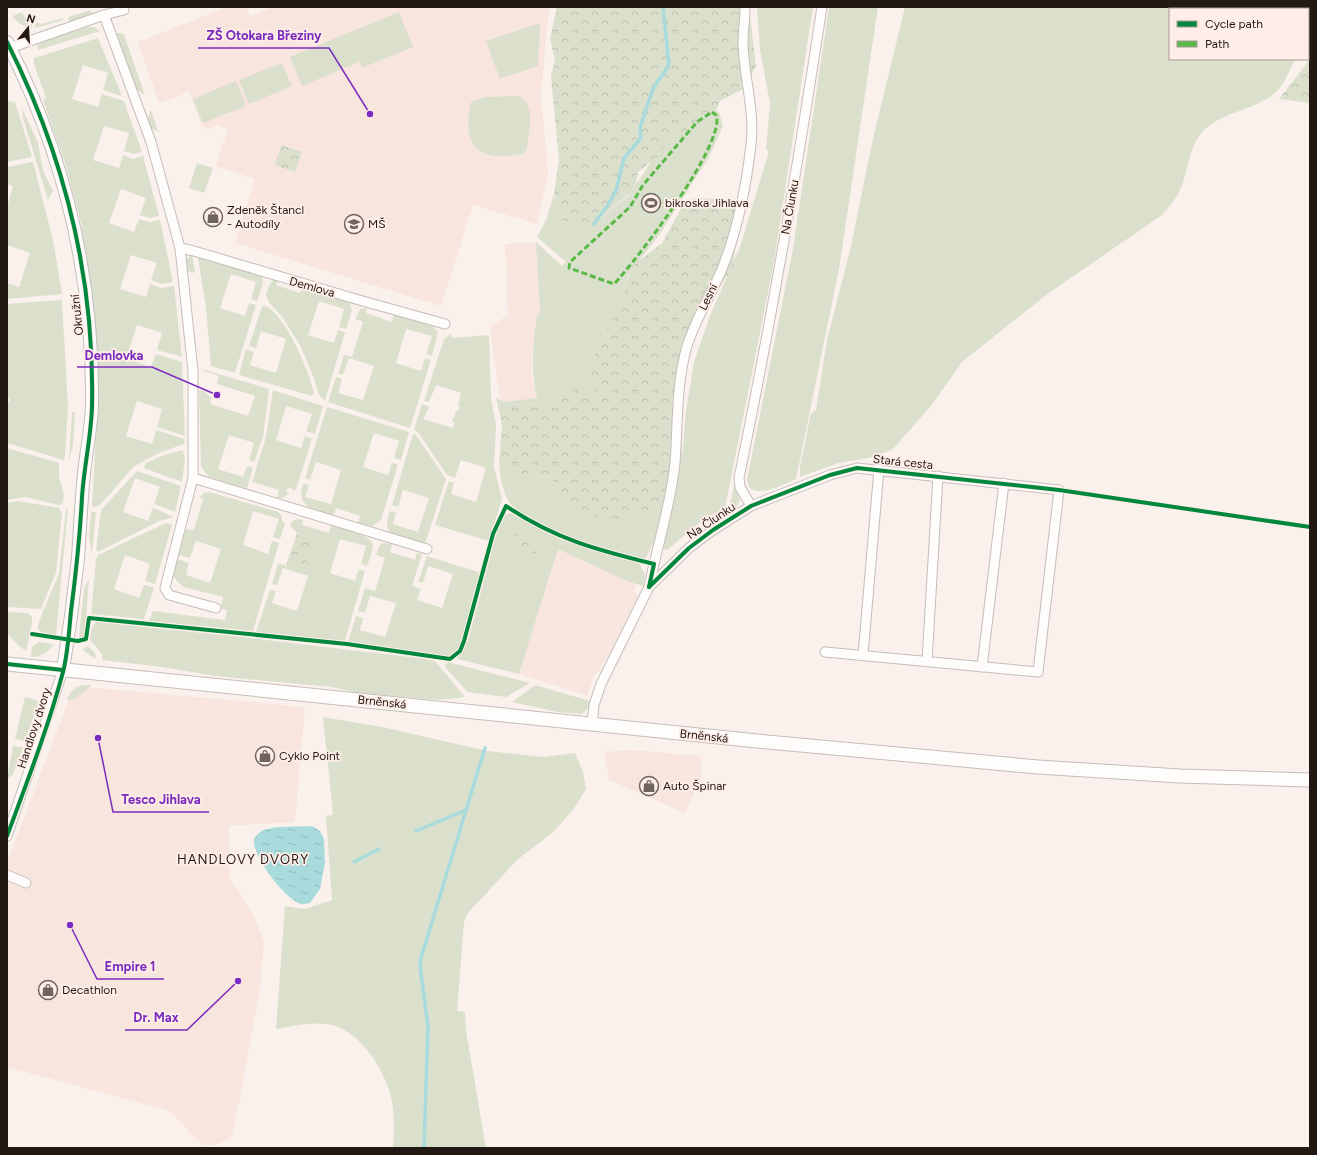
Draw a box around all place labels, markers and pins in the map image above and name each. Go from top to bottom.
callout: ZŠ Otokara Březiny [198,23,329,48]
sports icon: bikroska Jihlava [640,192,662,214]
place label: bikroska Jihlava [665,196,749,210]
place label: Zdeněk Štancl - Autodíly [227,203,304,231]
shop icon: Zdeněk Štancl - Autodíly [202,206,224,228]
school or university icon: MŠ [343,213,365,235]
place label: MŠ [368,217,386,231]
callout: Demlovka [77,342,152,367]
shop icon: Cyklo Point [254,745,276,767]
place label: Cyklo Point [279,749,341,763]
shop icon: Auto Špinar [638,775,660,797]
place label: Auto Špinar [663,779,726,793]
callout: Tesco Jihlava [113,787,209,812]
callout: Empire 1 [97,954,164,979]
shop icon: Decathlon [37,979,59,1001]
place label: Decathlon [62,983,117,997]
callout: Dr. Max [125,1005,187,1030]

